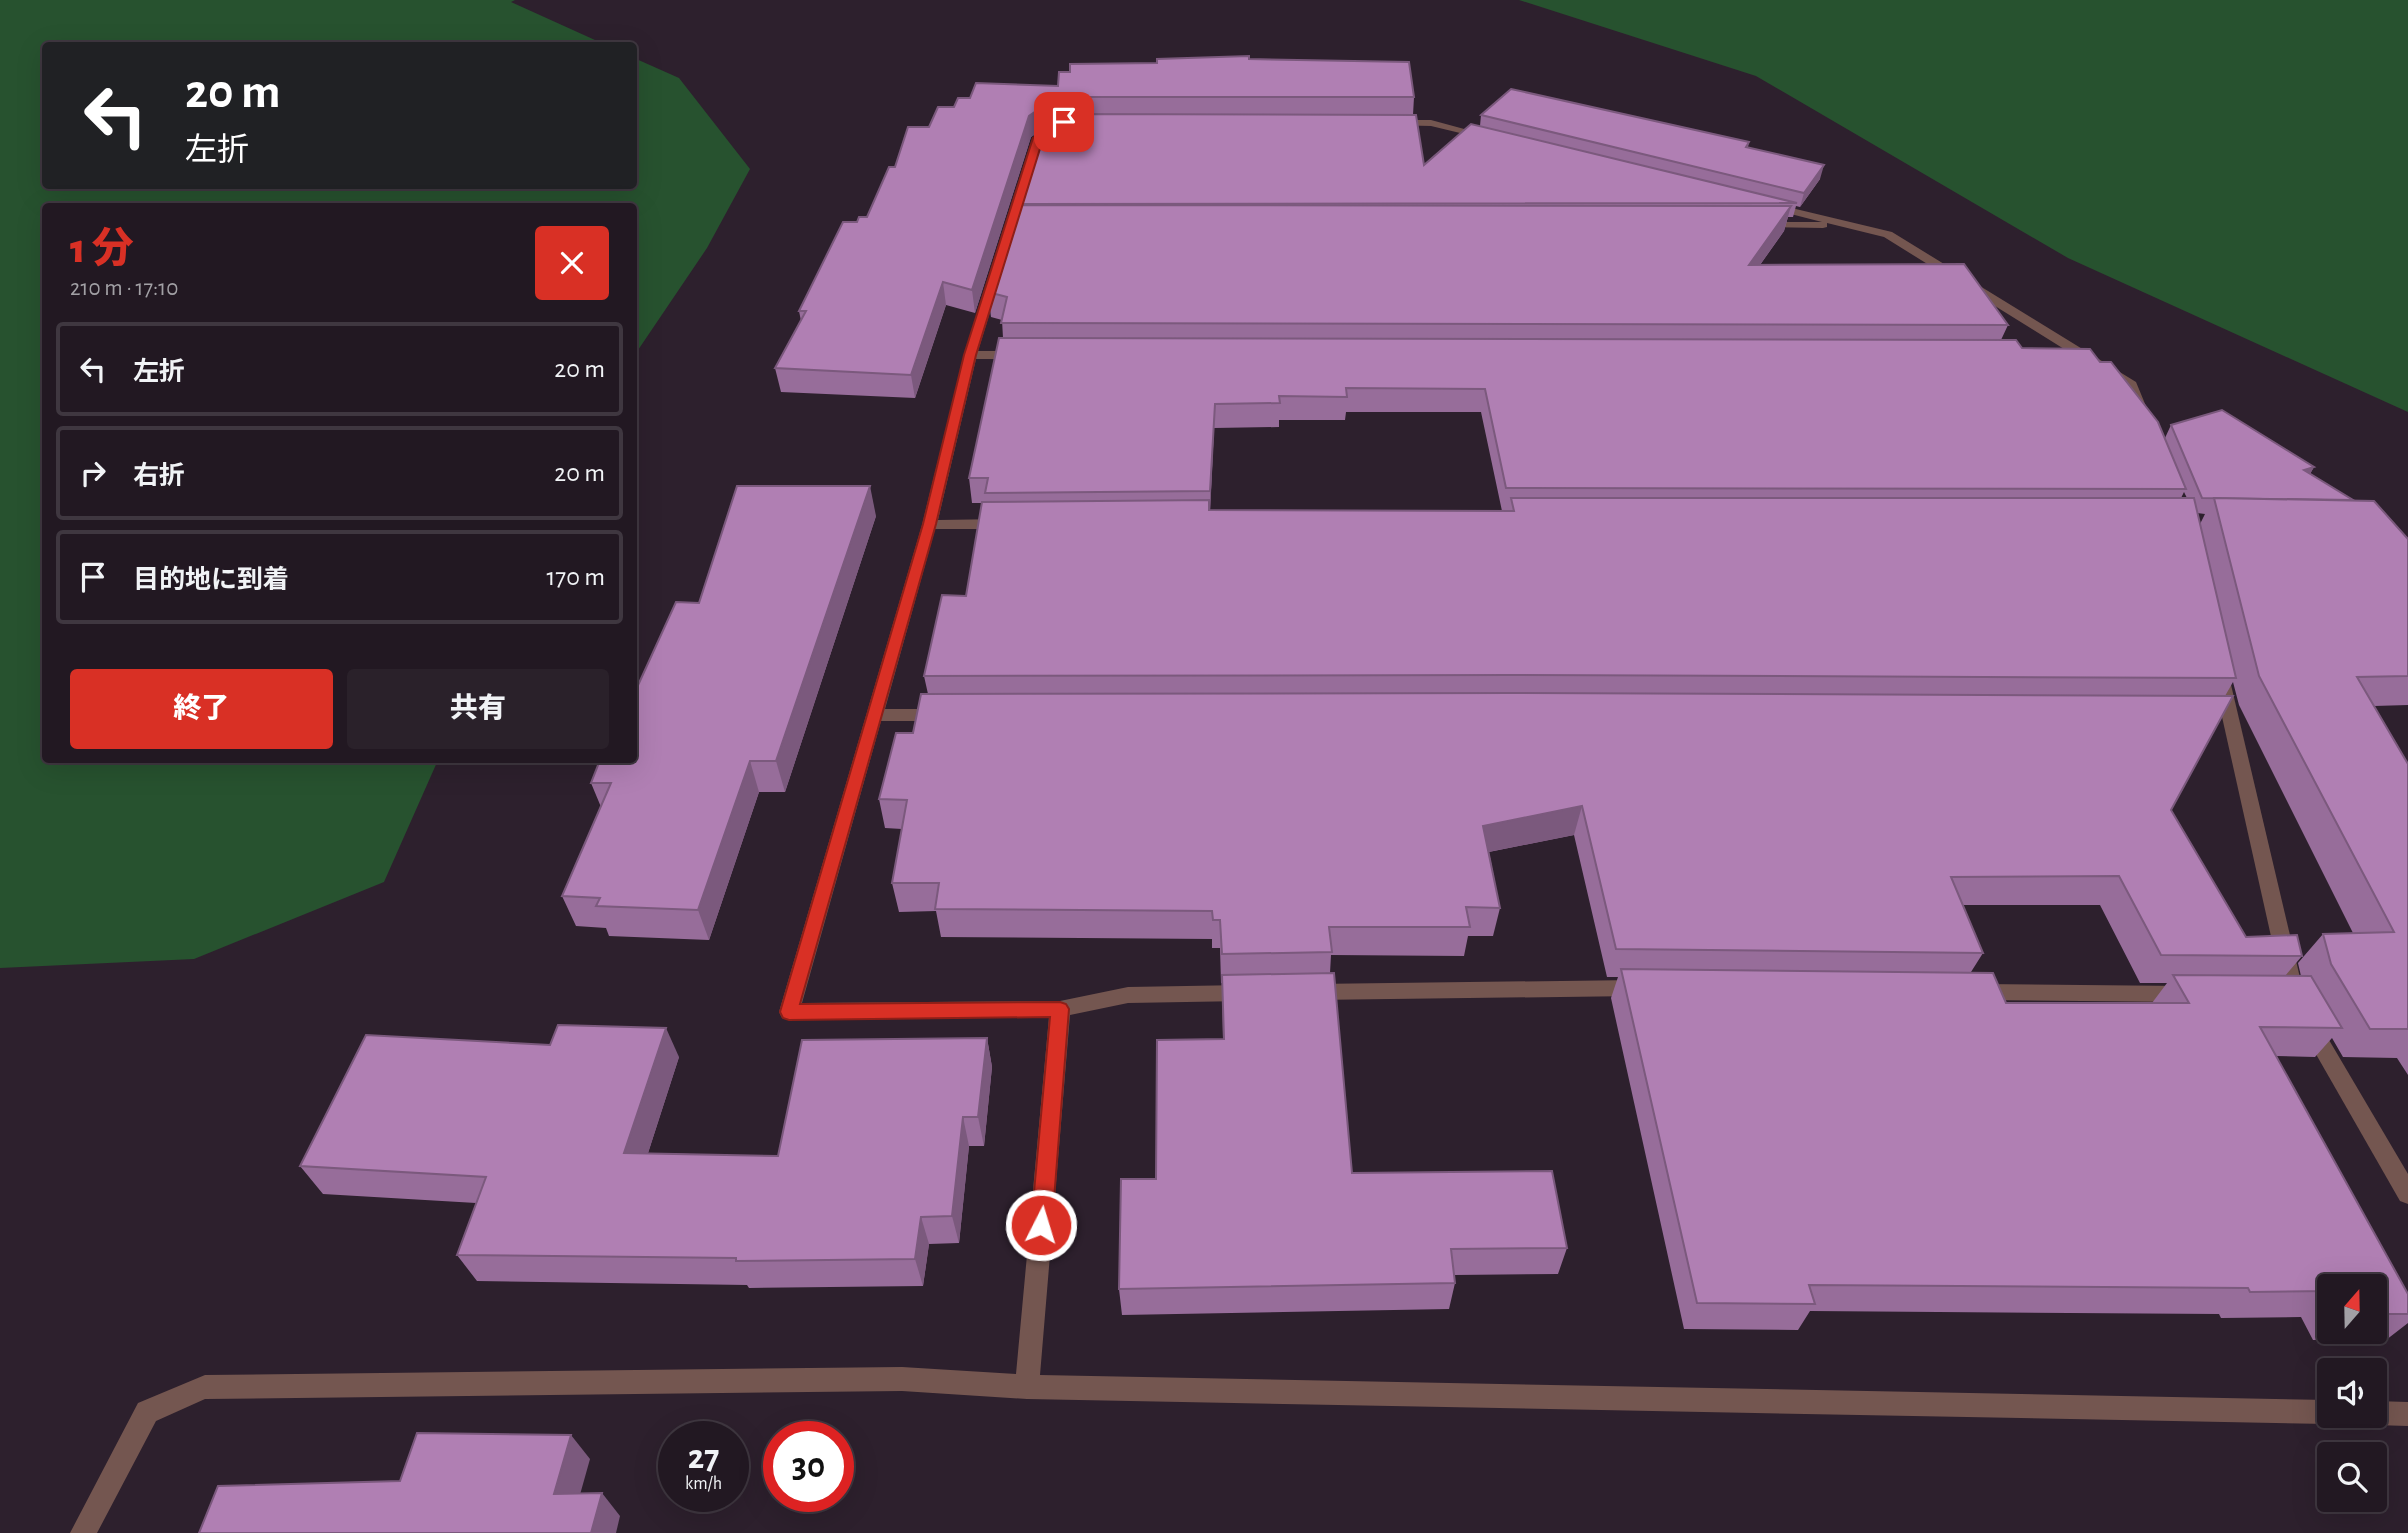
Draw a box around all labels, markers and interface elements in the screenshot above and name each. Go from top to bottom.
text: 20 m [185,68,281,117]
icon: left [70,70,161,161]
pin [1034,92,1094,152]
icon: arrive [1045,103,1083,141]
text: 左折 [185,134,249,166]
button: close [535,226,609,300]
text: 1 分 [70,228,134,270]
text: 210 m · 17:10 [70,277,178,300]
icon: left [74,350,112,388]
text: 20 m [554,356,605,382]
text: 左折 [133,359,185,385]
icon: right [74,454,112,492]
text: 20 m [554,460,605,486]
text: 右折 [133,463,185,489]
icon: arrive [74,558,112,596]
text: 170 m [546,564,605,590]
text: 目的地に到着 [133,567,289,593]
button: 終了 [70,669,333,749]
button: 共有 [347,669,609,749]
position arrow [1004,1188,1078,1262]
north arrow [2317,1274,2387,1344]
map controls [2317,1274,2387,1512]
button: sound [2317,1358,2387,1428]
speed limit sign: 30 [763,1421,854,1512]
text: 27 [688,1440,719,1475]
button: search [2317,1442,2387,1512]
text: km/h [685,1475,722,1493]

